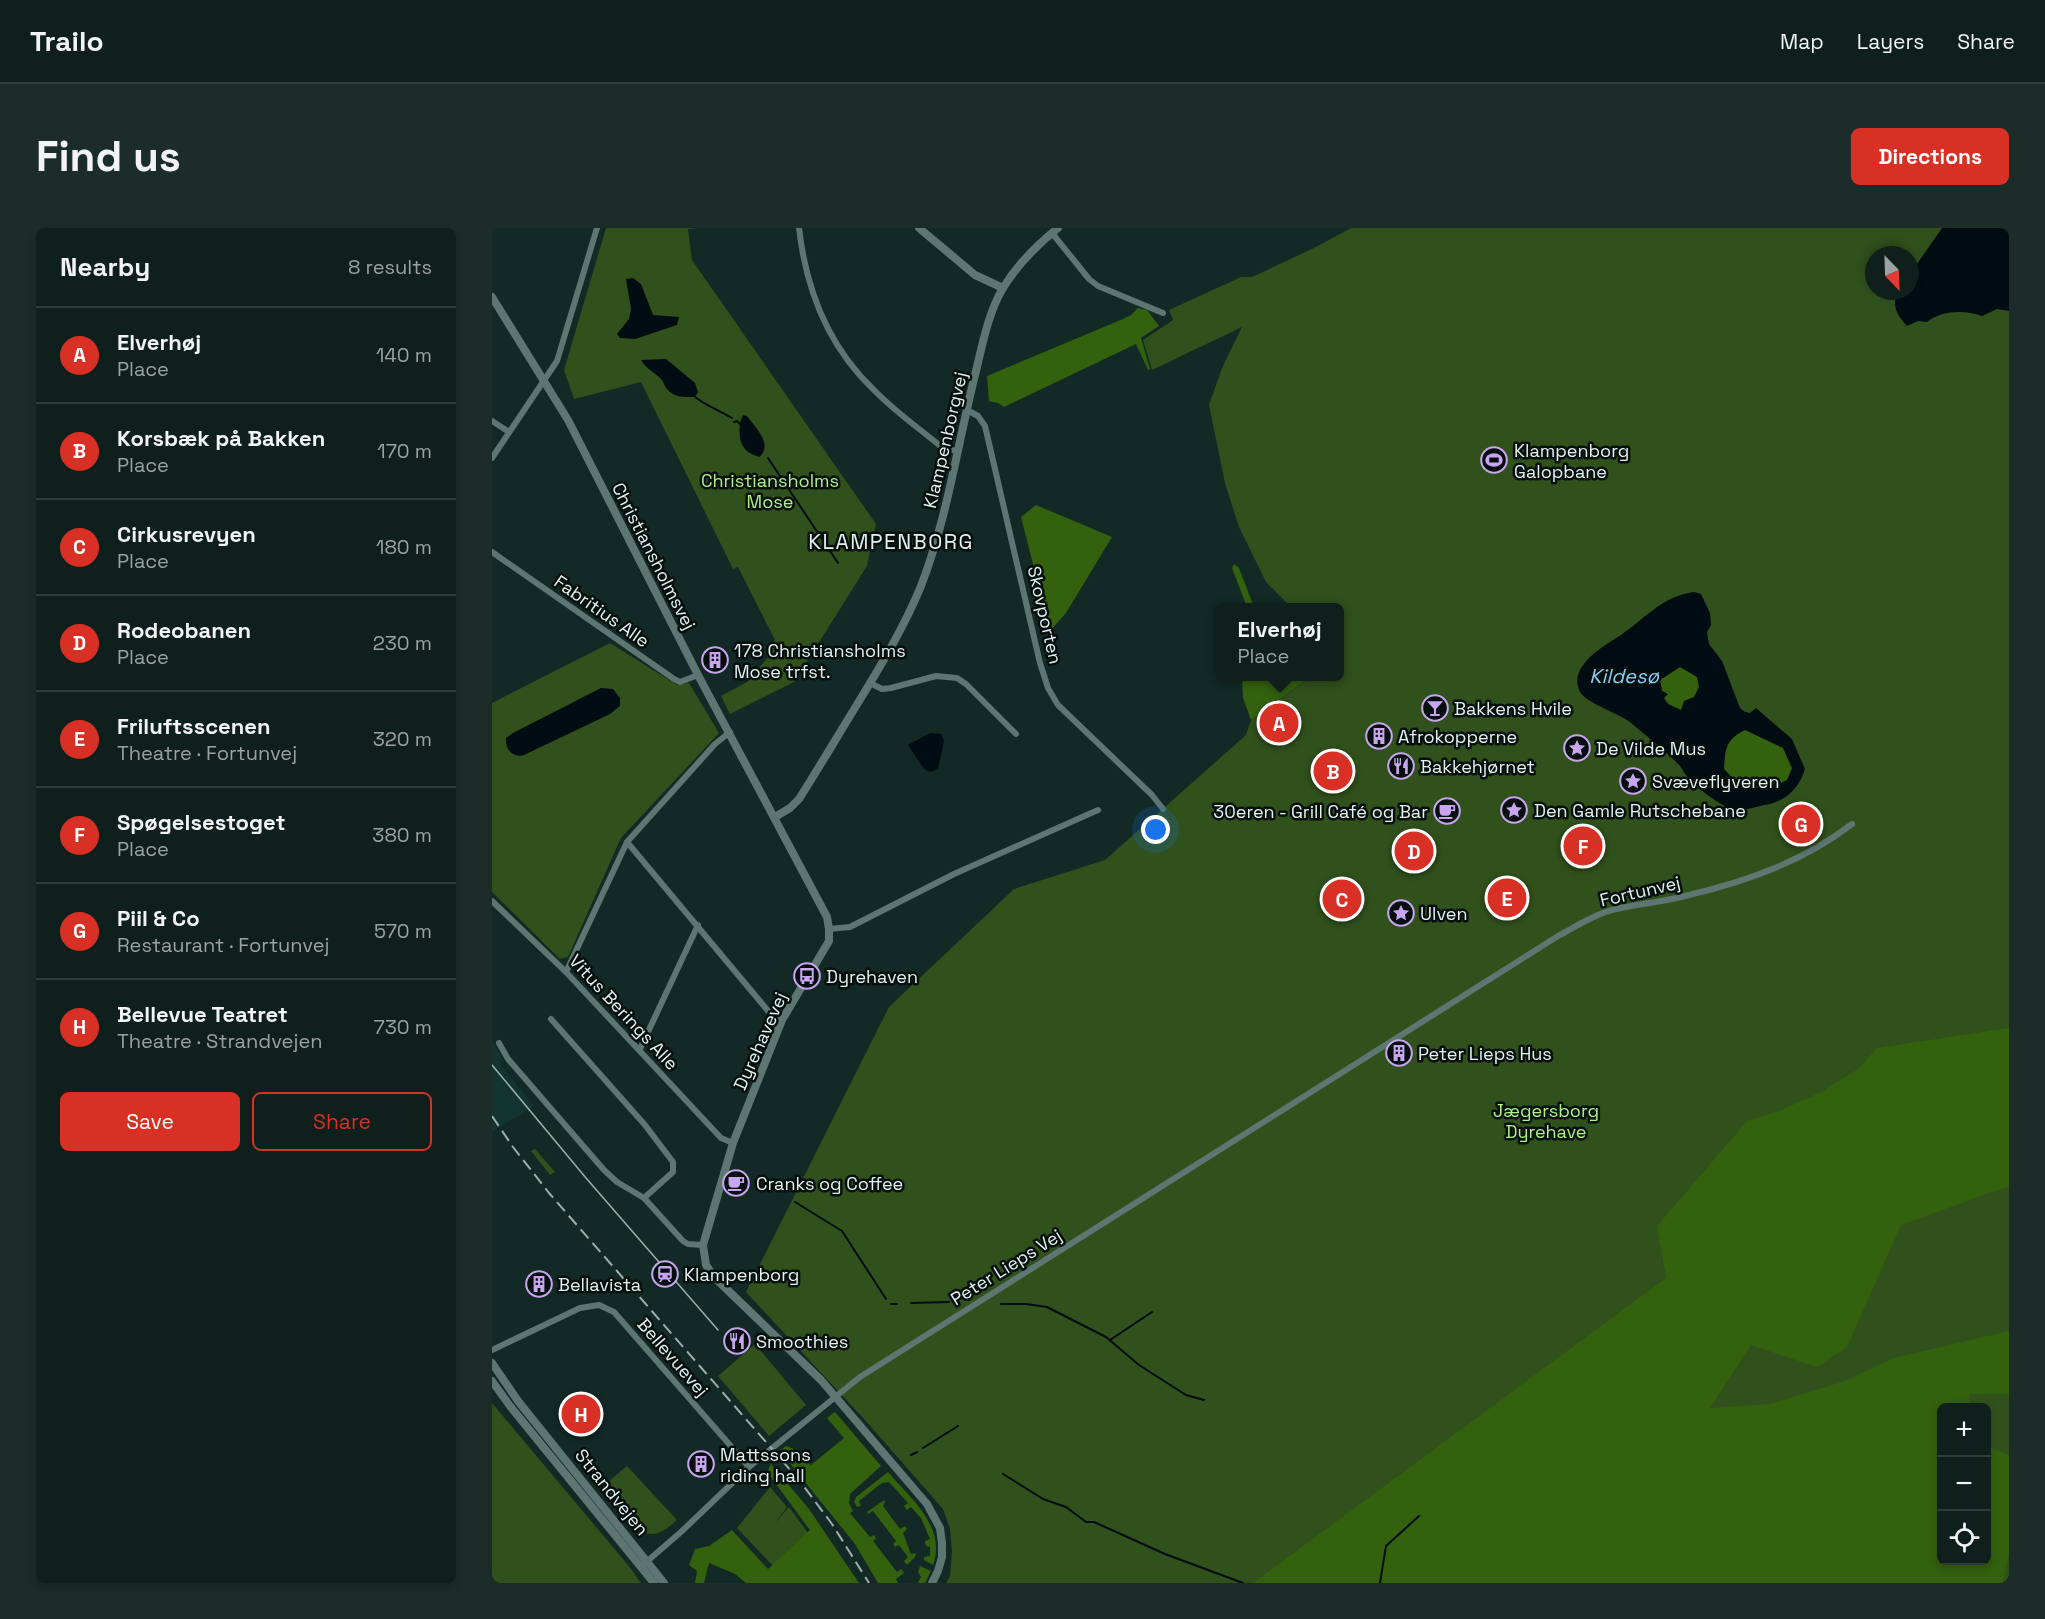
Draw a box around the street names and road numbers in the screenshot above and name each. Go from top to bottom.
street label: Klampenborgvej [918,369,972,511]
street label: Christiansholmsvej [607,478,701,634]
street label: Skovporten [1023,564,1067,666]
street label: Fabritius Alle [550,570,654,652]
street label: Fortunvej [1597,871,1683,911]
street label: Vitus Berings Alle [564,949,684,1075]
street label: Dyrehavevej [728,988,792,1094]
street label: Peter Lieps Vej [946,1224,1066,1310]
street label: Bellevuevej [632,1313,714,1401]
street label: Strandvejen [570,1444,654,1540]

